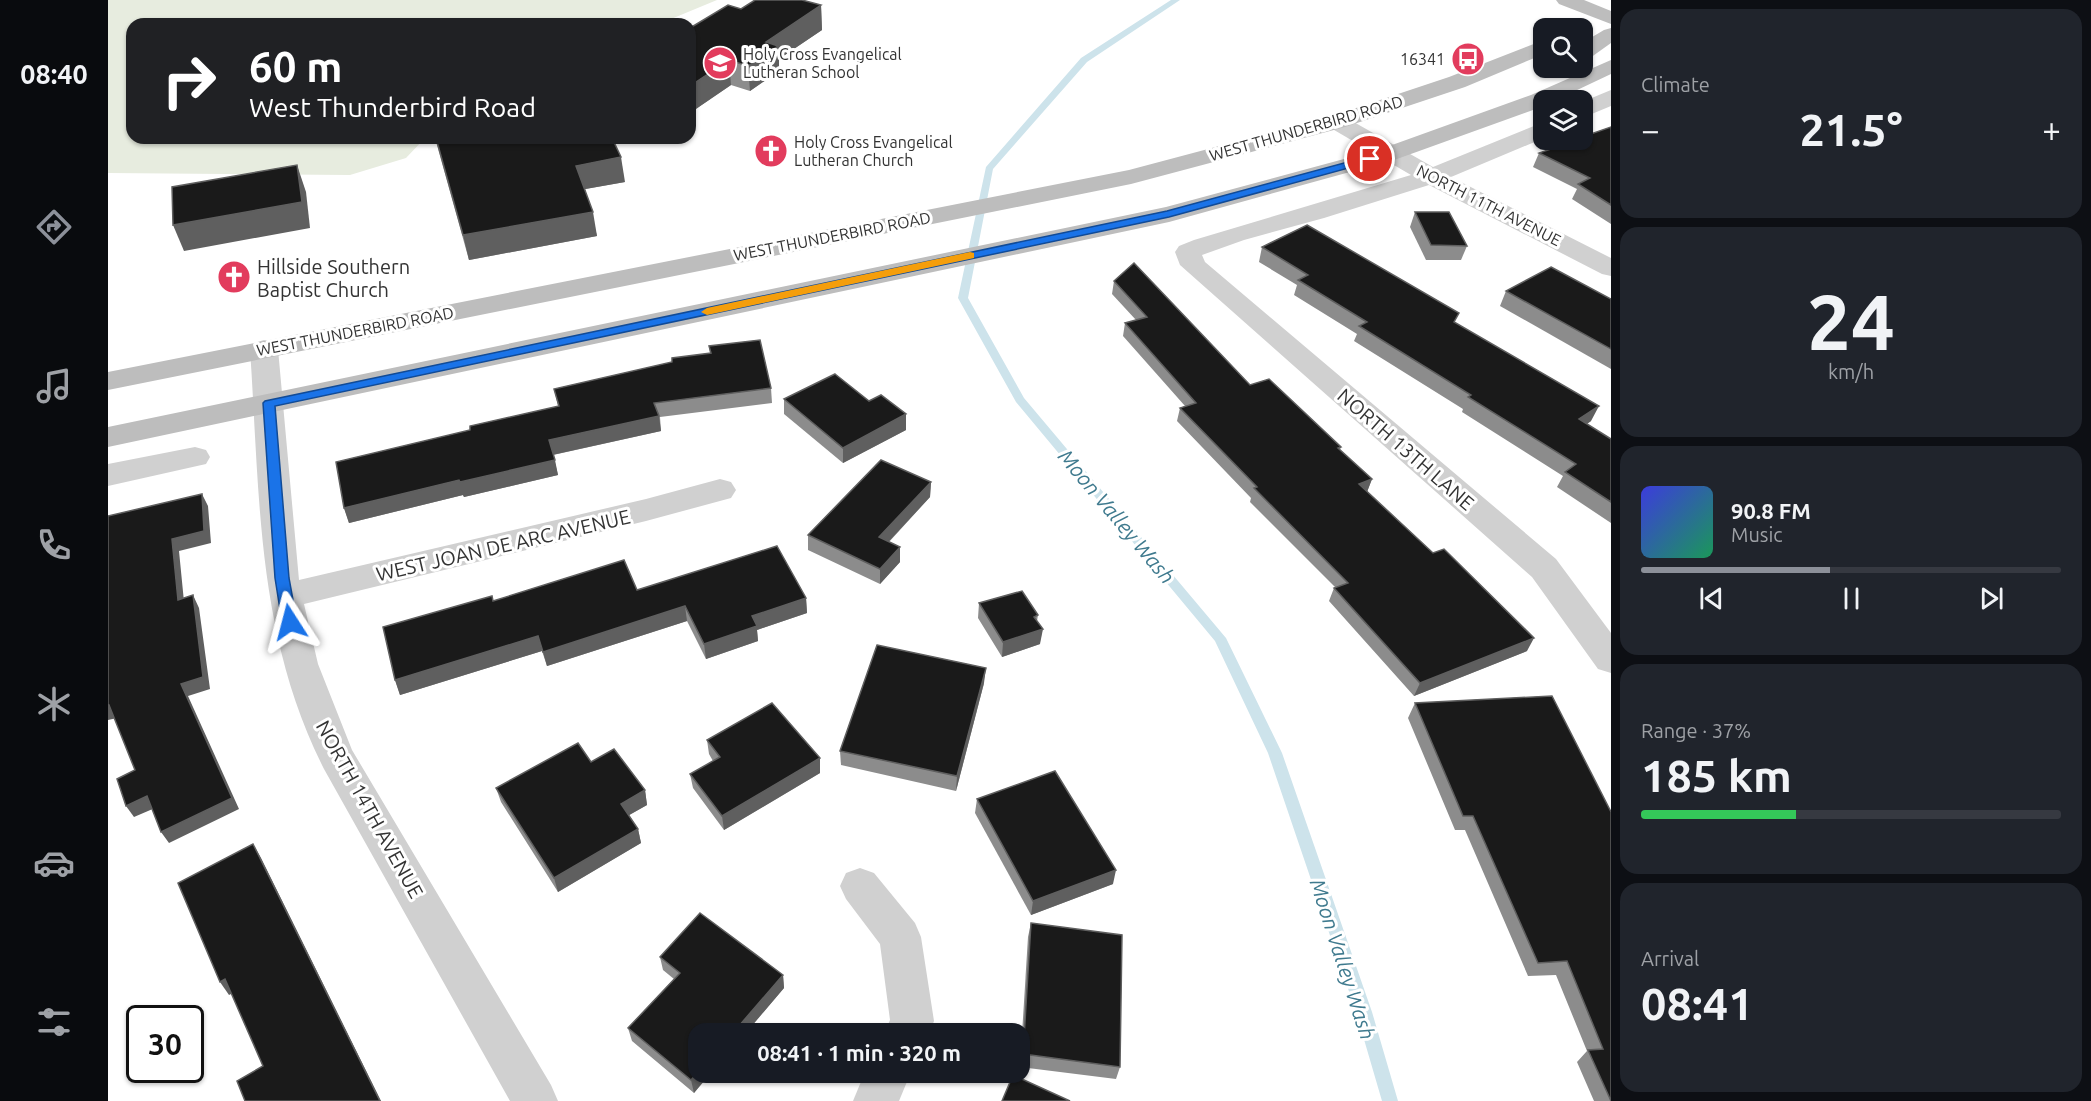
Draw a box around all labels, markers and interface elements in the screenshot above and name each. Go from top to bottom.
map controls [1533,18,1593,150]
button: search [1533,18,1593,78]
bus stop icon: 16341 [1450,41,1486,77]
icon: right [150,42,228,120]
text: 60 m [249,43,343,90]
school or university icon: Holy Cross Evangelical Lutheran School [702,45,738,81]
place label: Holy Cross Evangelical Lutheran School [743,45,902,81]
place label: 16341 [1400,50,1445,68]
text: 08:40 [20,59,88,89]
text: Climate [1641,73,1710,96]
button: layers [1533,90,1593,150]
text: West Thunderbird Road [249,92,536,122]
street label: WEST THUNDERBIRD ROAD [1207,92,1405,164]
text: 21.5° [1799,104,1903,155]
text: − [1641,111,1660,148]
text: + [2042,111,2061,148]
church icon: Holy Cross Evangelical Lutheran Church [753,133,789,169]
place label: Holy Cross Evangelical Lutheran Church [794,133,953,169]
pin [1344,133,1395,184]
icon: arrive [1353,142,1386,175]
street label: NORTH 11TH AVENUE [1414,161,1564,249]
icon: directions [33,206,75,248]
street label: WEST THUNDERBIRD ROAD [732,208,932,264]
place label: Hillside Southern Baptist Church [257,255,410,301]
church icon: Hillside Southern Baptist Church [216,259,252,295]
text: 24 [1807,277,1895,365]
street label: WEST THUNDERBIRD ROAD [255,303,455,359]
text: km/h [1828,360,1874,383]
icon: music [33,365,75,407]
street label: NORTH 13TH LANE [1333,383,1479,515]
water label: Moon Valley Wash [1054,444,1180,588]
text: 90.8 FM [1731,498,1811,523]
street label: WEST JOAN DE ARC AVENUE [374,505,632,585]
text: Music [1731,523,1783,546]
icon: phone [33,524,75,566]
icon: previous [1695,582,1728,615]
icon: pause [1835,582,1868,615]
icon: next [1975,582,2008,615]
position arrow [258,590,322,654]
icon: climate [33,683,75,725]
street label: NORTH 14TH AVENUE [312,716,428,902]
text: Range · 37% [1641,719,1751,742]
text: 185 km [1641,750,1792,801]
icon: car [33,842,75,884]
water label: Moon Valley Wash [1306,876,1380,1042]
text: Arrival [1641,947,1699,970]
text: 08:41 [1641,978,1754,1029]
icon: filters [33,1001,75,1043]
speed limit sign: 30 [126,1005,204,1083]
text: 08:41 · 1 min · 320 m [757,1040,961,1065]

